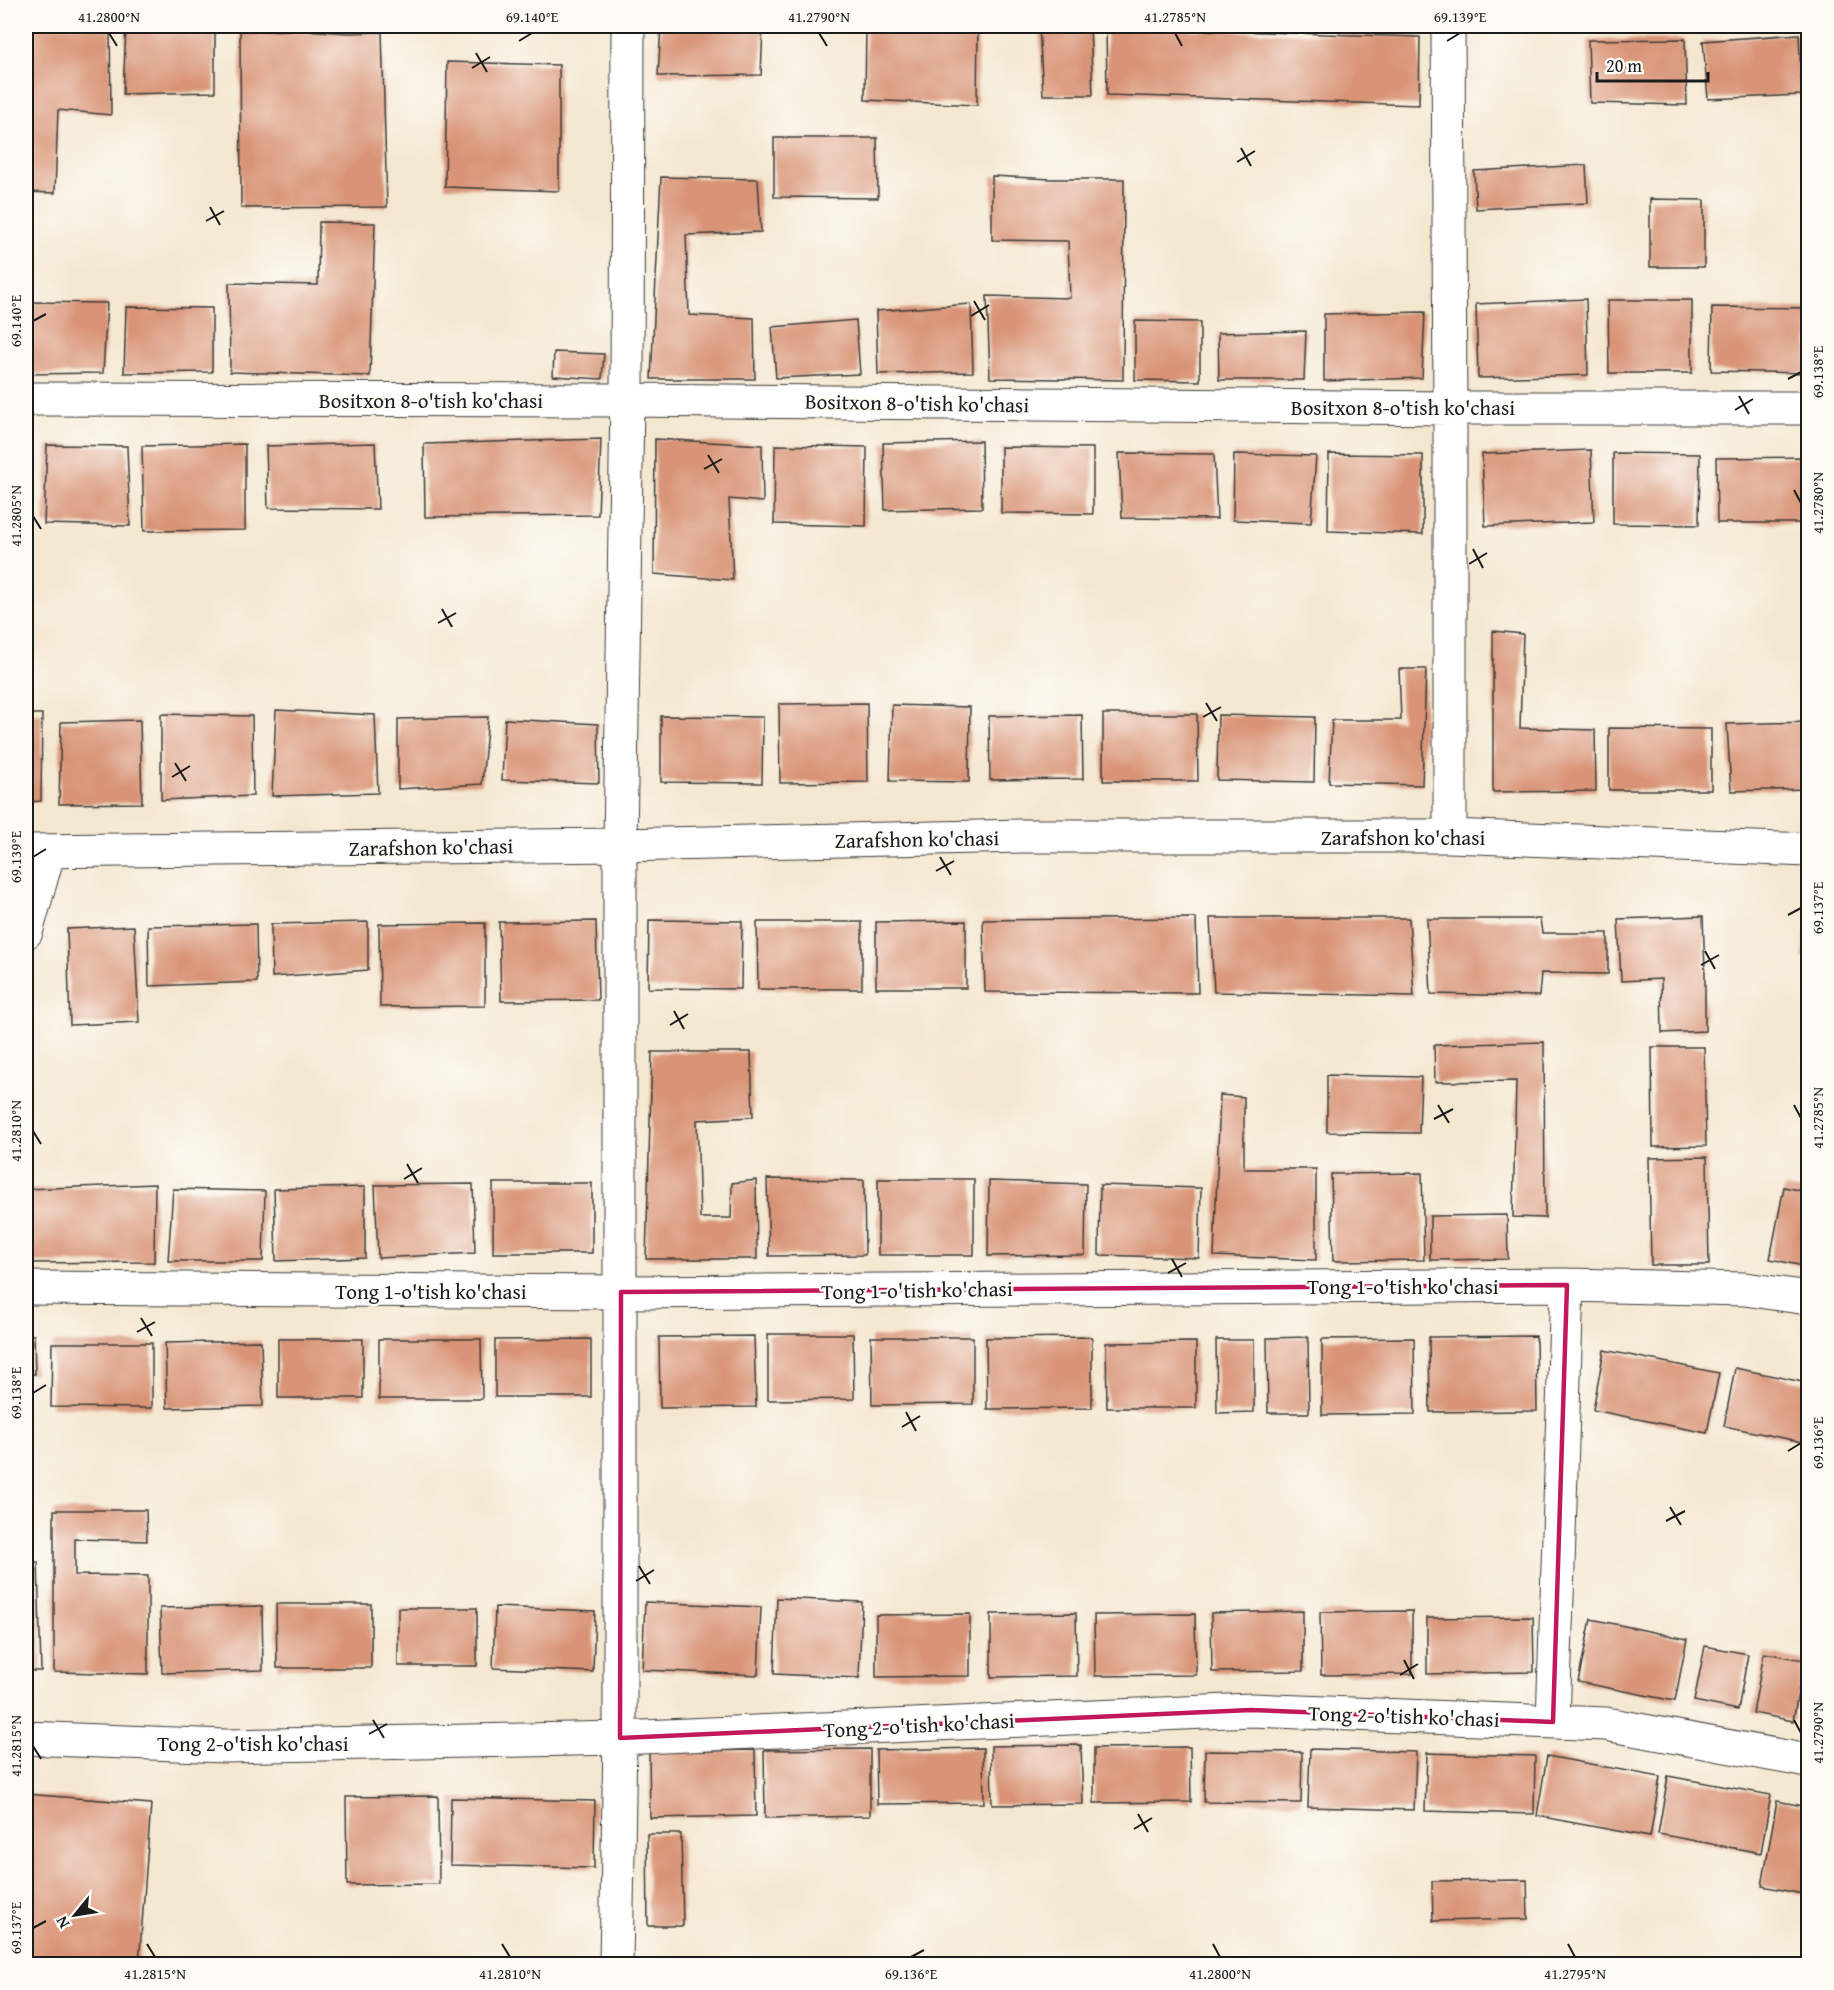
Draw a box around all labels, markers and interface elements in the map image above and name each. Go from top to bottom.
text: 41.2800°N [78,6,140,27]
text: 69.140°E [506,6,559,27]
text: 41.2790°N [788,6,850,27]
text: 41.2785°N [1144,6,1206,27]
text: 69.139°E [1434,6,1487,27]
scale bar [1597,45,1708,83]
text: 20 m [1606,52,1642,79]
text: 69.140°E [5,294,26,347]
text: 69.138°E [1807,345,1828,398]
street label: Bositxon 8-o'tish ko'chasi [319,385,543,416]
street label: Bositxon 8-o'tish ko'chasi [805,386,1030,420]
street label: Bositxon 8-o'tish ko'chasi [1291,392,1515,423]
text: 41.2780°N [1807,472,1828,534]
text: 41.2805°N [5,485,26,547]
street label: Zarafshon ko'chasi [834,822,1000,856]
street label: Zarafshon ko'chasi [1321,822,1485,853]
text: 69.139°E [5,830,26,883]
street label: Zarafshon ko'chasi [348,830,514,864]
text: 69.137°E [1807,881,1828,934]
text: 41.2785°N [1807,1087,1828,1149]
text: 41.2810°N [5,1100,26,1162]
street label: Tong 1-o'tish ko'chasi [1307,1271,1499,1302]
street label: Tong 1-o'tish ko'chasi [821,1273,1013,1307]
street label: Tong 1-o'tish ko'chasi [335,1276,527,1307]
text: 69.138°E [5,1366,26,1419]
text: 69.136°E [1807,1416,1828,1469]
street label: Tong 2-o'tish ko'chasi [1308,1697,1500,1735]
text: 41.2790°N [1807,1702,1828,1764]
street label: Tong 2-o'tish ko'chasi [823,1705,1015,1745]
text: 41.2815°N [5,1715,26,1777]
street label: Tong 2-o'tish ko'chasi [157,1728,349,1759]
north arrow [45,1885,105,1945]
text: 69.137°E [5,1901,26,1954]
text: N [49,1912,75,1933]
text: 41.2815°N [124,1963,186,1984]
text: 41.2810°N [479,1963,541,1984]
text: 69.136°E [885,1963,938,1984]
text: 41.2800°N [1189,1963,1251,1984]
text: 41.2795°N [1544,1963,1606,1984]

